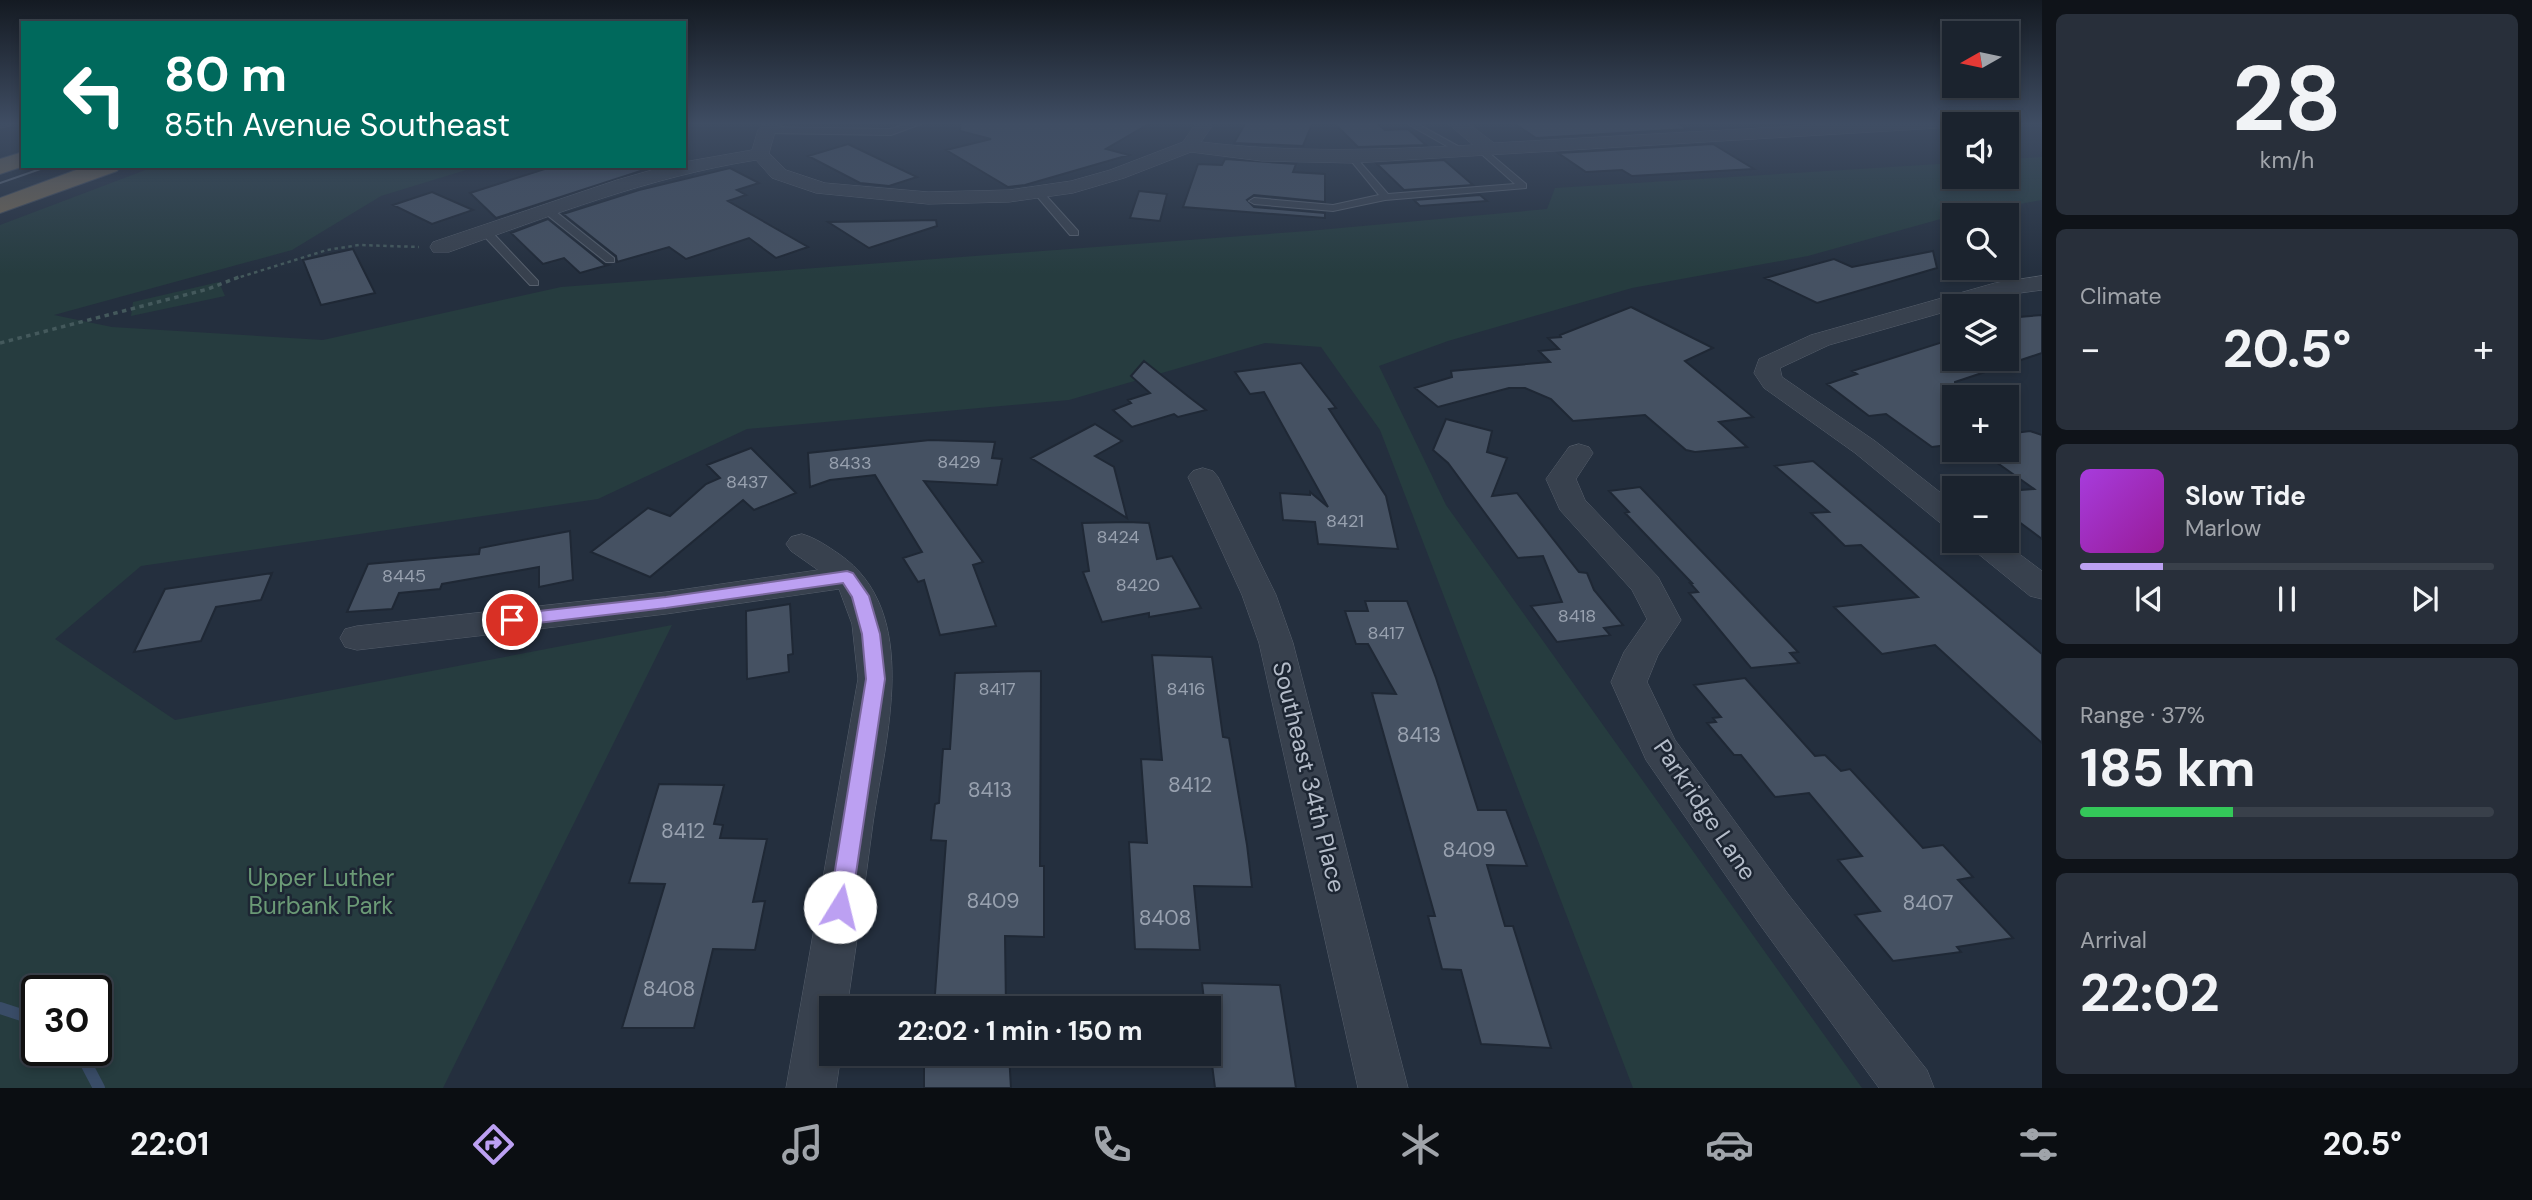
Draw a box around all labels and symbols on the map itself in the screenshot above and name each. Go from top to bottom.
north arrow [1942,21,2020,98]
house number: 8429 [937,450,981,474]
house number: 8433 [828,451,872,475]
house number: 8437 [726,470,768,494]
house number: 8421 [1326,509,1364,533]
house number: 8424 [1097,525,1140,549]
house number: 8445 [382,564,426,588]
house number: 8420 [1116,573,1160,597]
pin [482,590,542,650]
house number: 8418 [1558,604,1596,628]
house number: 8417 [1367,621,1405,645]
street label: Southeast 34th Place [1266,658,1353,896]
house number: 8417 [978,677,1016,701]
house number: 8416 [1167,677,1205,701]
house number: 8413 [1397,721,1441,749]
street label: Parkridge Lane [1647,733,1764,886]
house number: 8412 [1168,771,1212,799]
house number: 8413 [968,776,1012,804]
house number: 8412 [661,817,705,845]
house number: 8409 [1442,836,1496,864]
park label: Upper Luther Burbank Park [248,862,395,921]
position arrow [803,870,877,944]
house number: 8409 [966,887,1020,915]
house number: 8407 [1903,889,1953,917]
house number: 8408 [1139,904,1191,932]
speed limit sign: 30 [21,975,112,1066]
house number: 8408 [643,975,695,1003]

